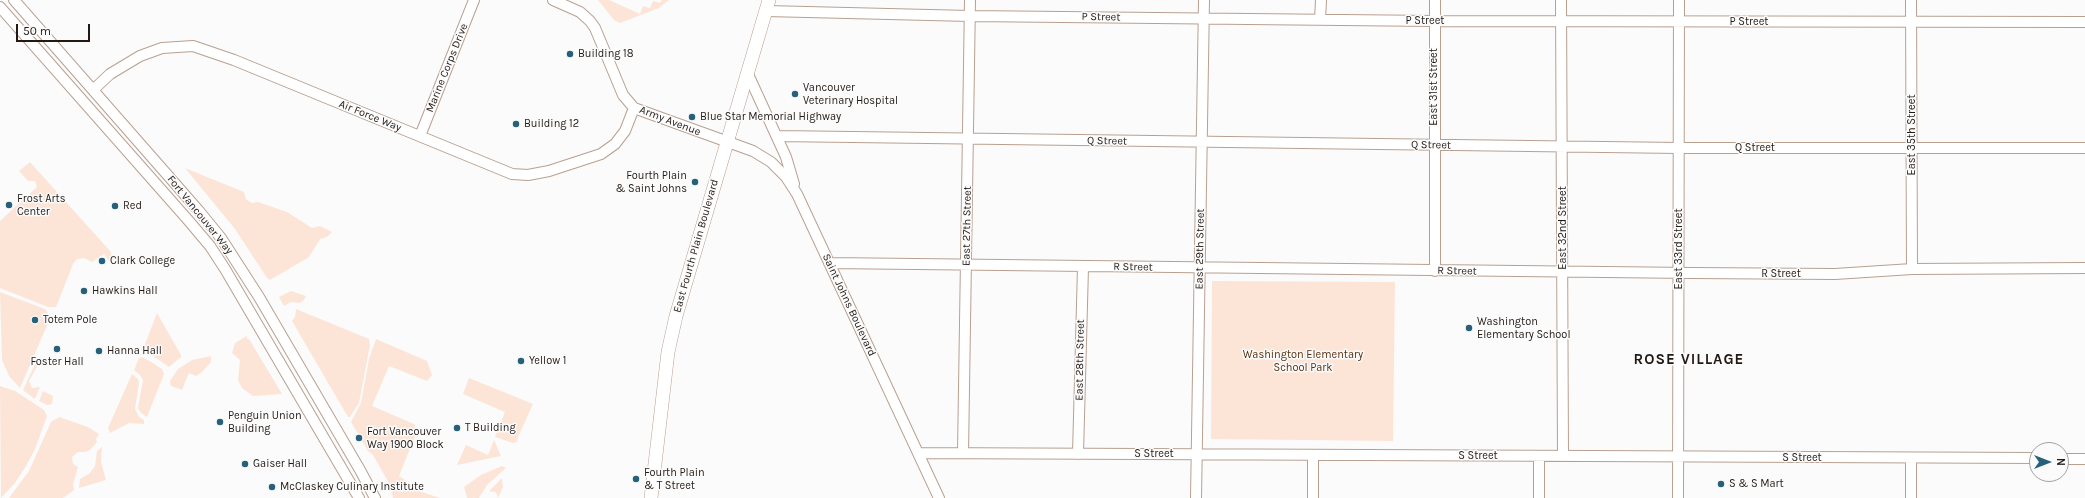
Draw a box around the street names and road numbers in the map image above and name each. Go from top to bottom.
street label: P Street [1081,10,1121,24]
street label: P Street [1406,14,1444,28]
street label: P Street [1730,15,1768,29]
street label: Marine Corps Drive [423,22,471,114]
street label: East 31st Street [1427,48,1441,126]
street label: East 35th Street [1905,94,1919,176]
street label: Air Force Way [337,97,403,135]
street label: Army Avenue [638,103,702,139]
street label: Q Street [1087,134,1127,148]
street label: Q Street [1411,138,1451,152]
street label: Q Street [1735,141,1775,155]
street label: Fort Vancouver Way [164,173,236,257]
street label: East Fourth Plain Boulevard [671,178,721,314]
street label: East 27th Street [960,186,974,266]
street label: East 32nd Street [1556,186,1570,270]
street label: East 29th Street [1193,208,1207,290]
street label: East 33rd Street [1672,208,1686,290]
street label: Saint Johns Boulevard [819,252,879,358]
street label: R Street [1113,260,1153,274]
street label: R Street [1437,264,1477,278]
street label: R Street [1761,267,1801,281]
street label: East 28th Street [1073,319,1087,401]
street label: S Street [1134,447,1174,461]
street label: S Street [1458,449,1498,463]
street label: S Street [1782,451,1822,465]

